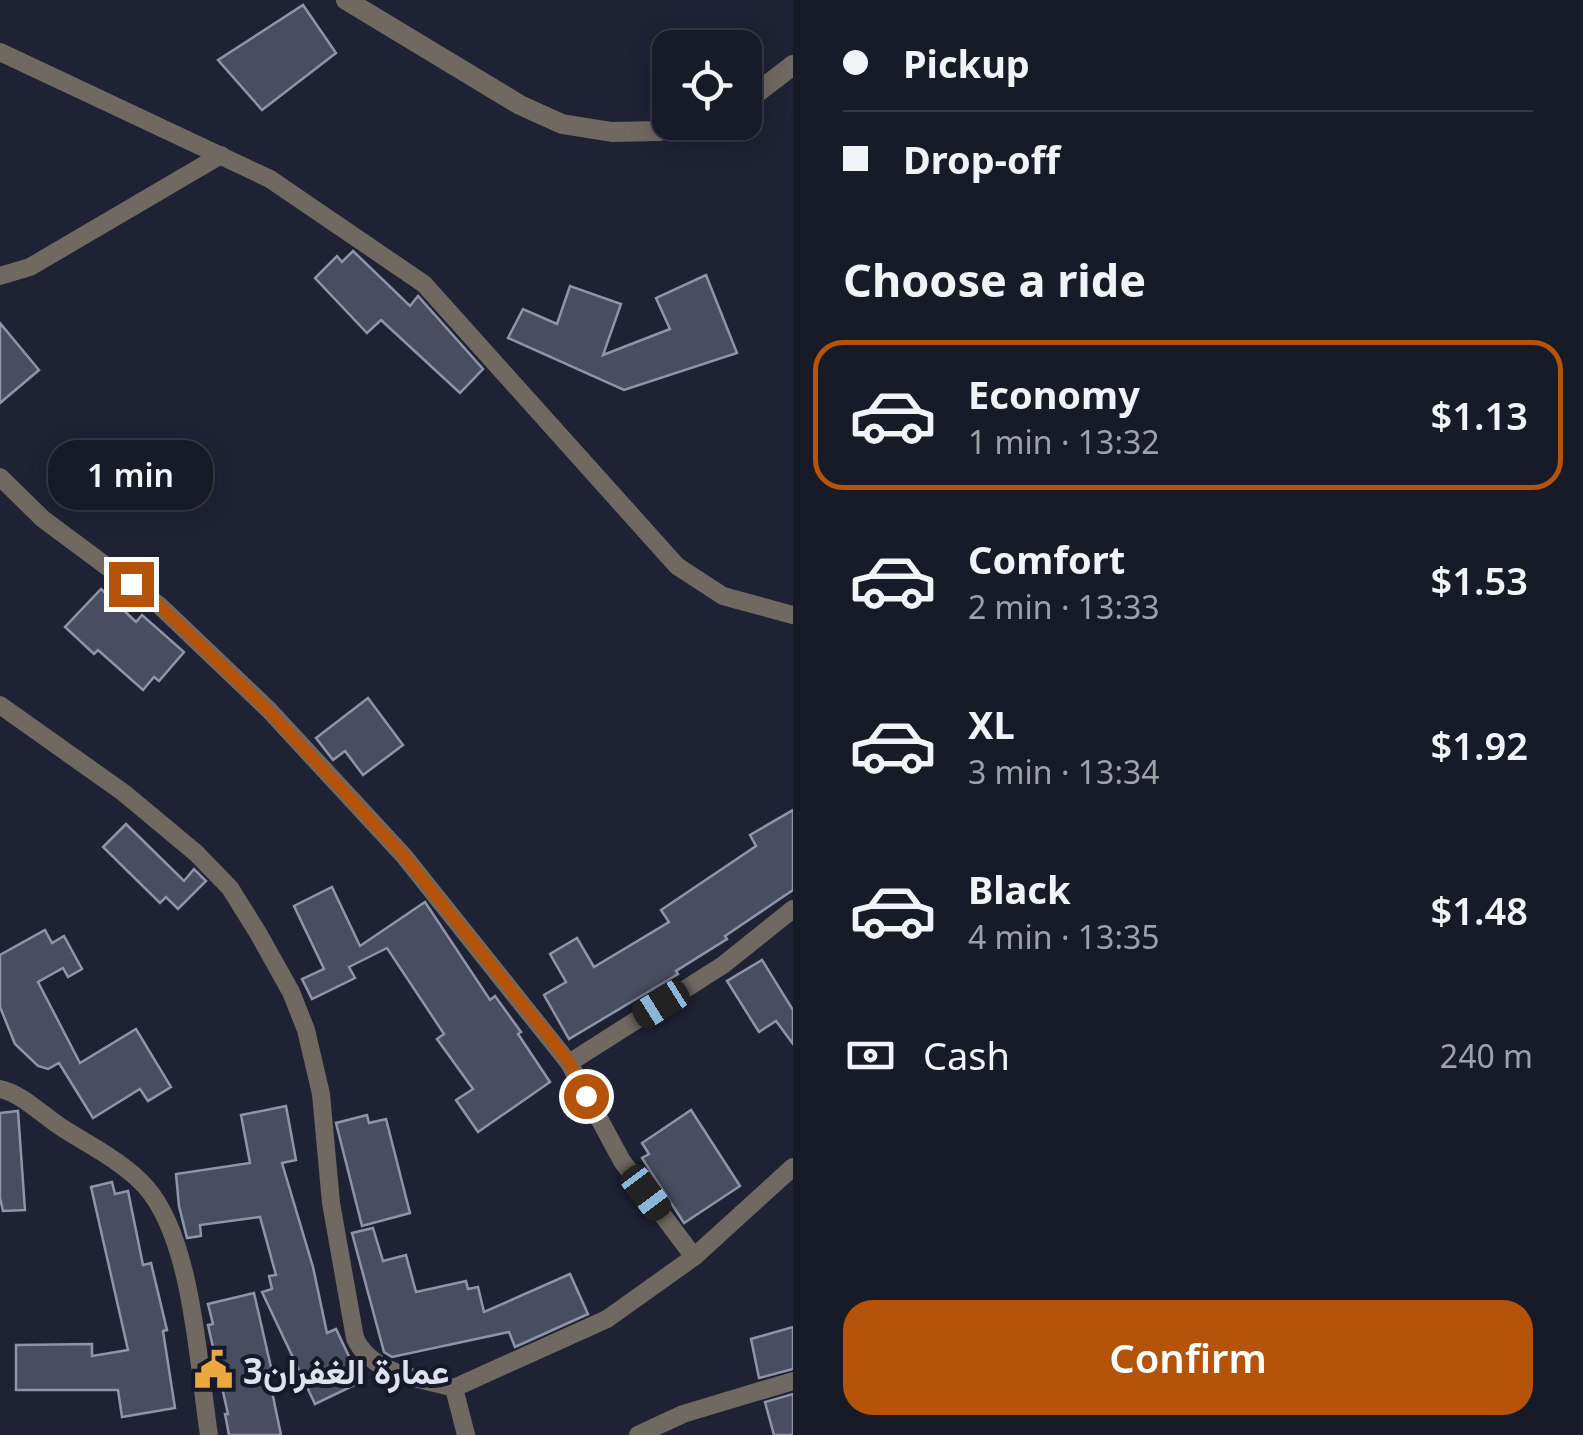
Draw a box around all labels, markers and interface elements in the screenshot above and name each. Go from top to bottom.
map controls [652,30,762,140]
button: locate [652,30,762,140]
text: Pickup [903,37,1030,89]
text: Drop-off [903,133,1060,185]
text: Choose a ride [843,249,1146,310]
text: Economy [968,368,1140,420]
icon: car [848,370,938,460]
text: $1.13 [1431,389,1528,441]
text: 1 min · 13:32 [968,420,1160,463]
callout: 1 min [48,439,214,509]
text: 1 min [87,453,174,496]
text: Comfort [968,533,1125,585]
icon: car [848,535,938,625]
text: $1.53 [1431,554,1528,606]
route end [109,562,154,607]
text: 2 min · 13:33 [968,585,1160,628]
text: XL [968,698,1015,750]
icon: car [848,700,938,790]
text: $1.92 [1431,719,1528,771]
text: 3 min · 13:34 [968,750,1160,793]
text: Black [968,863,1071,915]
icon: car [848,865,938,955]
text: $1.48 [1431,884,1528,936]
text: 4 min · 13:35 [968,915,1160,958]
car [628,975,694,1033]
icon: cash [843,1028,898,1083]
text: Cash [923,1029,1010,1081]
text: 240 m [1440,1034,1533,1077]
route start [564,1074,609,1119]
car [616,1160,676,1226]
button: Confirm [843,1300,1533,1415]
place label: عمارة الغفران3 [243,1347,449,1394]
public building icon: عمارة الغفران3 [192,1349,234,1391]

